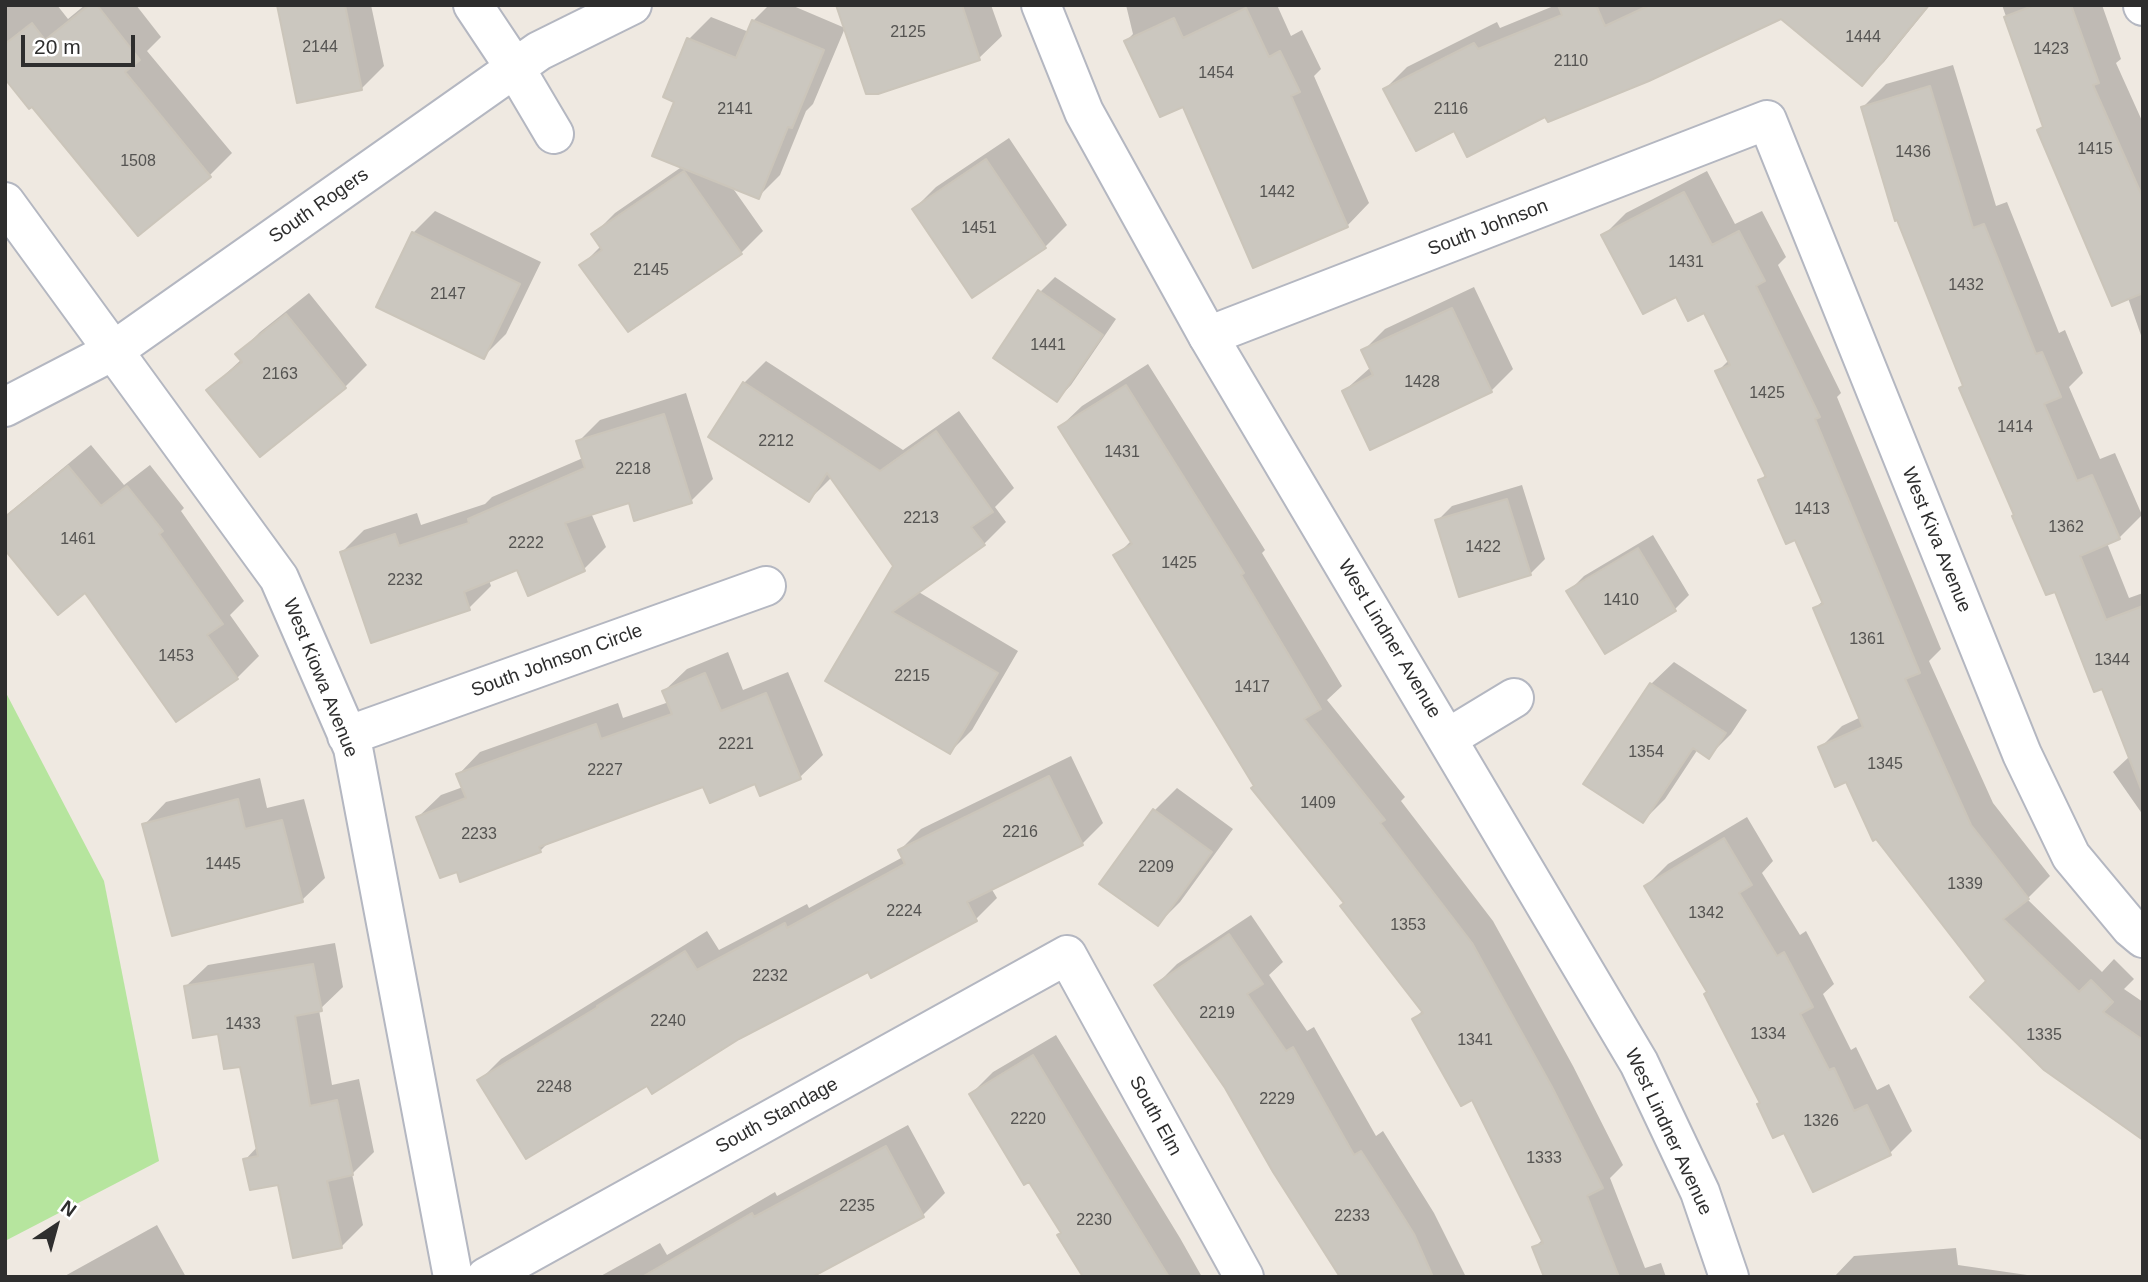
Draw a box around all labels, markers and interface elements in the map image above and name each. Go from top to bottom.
scale bar [24,21,138,65]
house number: 2125 [890,23,926,43]
house number: 1444 [1845,28,1881,48]
text: 20 m [34,35,81,58]
house number: 2144 [302,38,338,58]
house number: 1423 [2033,40,2069,60]
house number: 2110 [1554,52,1588,72]
house number: 1454 [1198,64,1234,84]
house number: 2141 [717,100,753,120]
house number: 2116 [1434,100,1468,120]
house number: 1415 [2077,140,2113,160]
house number: 1436 [1895,143,1931,163]
house number: 1508 [120,152,156,172]
street label: South Rogers [265,163,373,249]
house number: 1442 [1259,183,1295,203]
street label: South Johnson [1425,195,1551,261]
house number: 1451 [961,219,997,239]
house number: 1431 [1668,253,1704,273]
house number: 2145 [633,261,669,281]
house number: 1432 [1948,276,1984,296]
house number: 2147 [430,285,466,305]
house number: 1441 [1030,336,1066,356]
house number: 2163 [262,365,298,385]
house number: 1428 [1404,373,1440,393]
house number: 1425 [1749,384,1785,404]
house number: 1414 [1997,418,2033,438]
house number: 2212 [758,432,794,452]
house number: 1431 [1104,443,1140,463]
house number: 2218 [615,460,651,480]
street label: West Kiva Avenue [1896,464,1976,616]
house number: 1413 [1794,500,1830,520]
house number: 2213 [903,509,939,529]
house number: 1362 [2048,518,2084,538]
house number: 1461 [60,530,96,550]
house number: 2222 [508,534,544,554]
house number: 1422 [1465,538,1501,558]
house number: 1425 [1161,554,1197,574]
street label: West Lindner Avenue [1333,556,1445,722]
house number: 2232 [387,571,423,591]
house number: 1410 [1603,591,1639,611]
street label: West Kiowa Avenue [278,595,362,761]
street label: South Johnson Circle [468,619,646,703]
house number: 1361 [1849,630,1885,650]
house number: 1453 [158,647,194,667]
house number: 1344 [2094,651,2130,671]
house number: 2215 [894,667,930,687]
house number: 1417 [1234,678,1270,698]
house number: 2221 [718,735,754,755]
house number: 1354 [1628,743,1664,763]
house number: 1345 [1867,755,1903,775]
house number: 2227 [587,761,623,781]
house number: 1409 [1300,794,1336,814]
house number: 2216 [1002,823,1038,843]
house number: 2233 [461,825,497,845]
house number: 1445 [205,855,241,875]
house number: 2209 [1138,858,1174,878]
house number: 1339 [1947,875,1983,895]
house number: 2224 [886,902,922,922]
house number: 1342 [1688,904,1724,924]
house number: 1353 [1390,916,1426,936]
house number: 2232 [752,967,788,987]
house number: 2219 [1199,1004,1235,1024]
house number: 2240 [650,1012,686,1032]
house number: 1433 [225,1015,261,1035]
house number: 1334 [1750,1025,1786,1045]
house number: 1335 [2026,1026,2062,1046]
house number: 1341 [1457,1031,1493,1051]
street label: West Lindner Avenue [1619,1045,1717,1219]
street label: South Elm [1124,1072,1186,1160]
street label: South Standage [712,1073,842,1159]
house number: 2248 [536,1078,572,1098]
house number: 2229 [1259,1090,1295,1110]
house number: 2220 [1010,1110,1046,1130]
house number: 1326 [1803,1112,1839,1132]
house number: 1333 [1526,1149,1562,1169]
north arrow [21,1191,91,1261]
text: N [57,1196,80,1221]
house number: 2235 [839,1197,875,1217]
house number: 2233 [1334,1207,1370,1227]
house number: 2230 [1076,1211,1112,1231]

